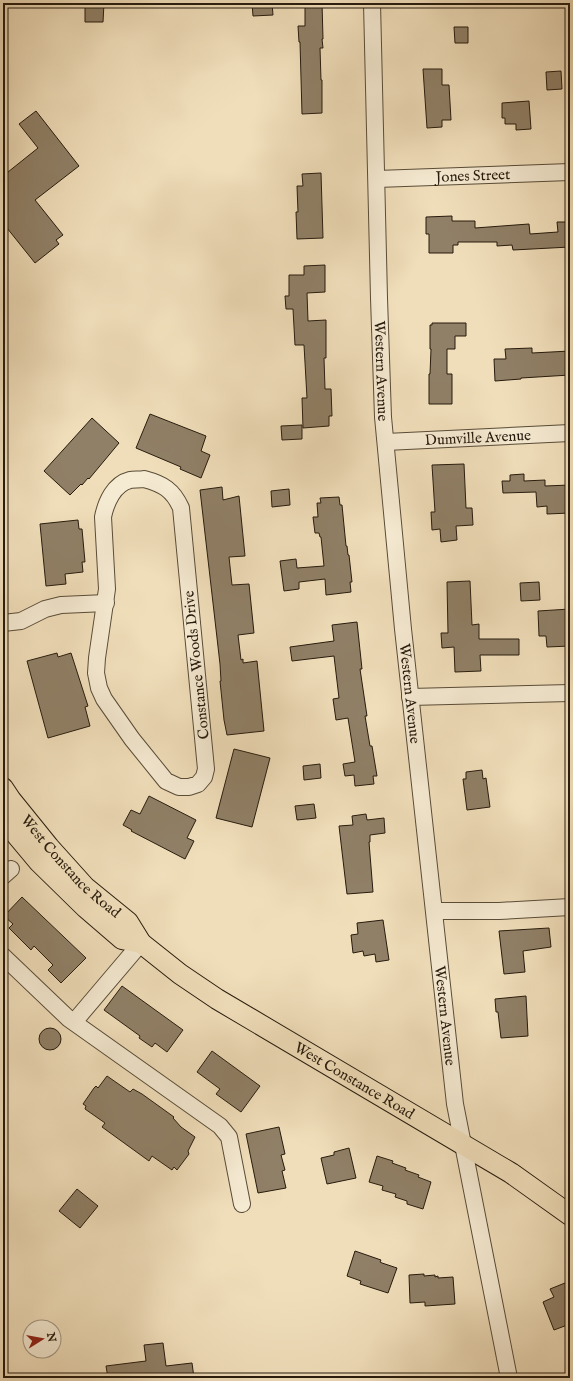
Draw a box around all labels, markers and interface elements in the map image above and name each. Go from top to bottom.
street label: Jones Street [433,165,511,187]
street label: Western Avenue [370,320,392,422]
street label: Dumville Avenue [424,426,531,450]
street label: Constance Woods Drive [179,590,214,740]
street label: Western Avenue [395,643,424,745]
street label: West Constance Road [17,811,125,923]
street label: Western Avenue [430,965,460,1067]
street label: West Constance Road [291,1038,419,1124]
north arrow [22,1319,62,1359]
text: N [43,1330,59,1344]

